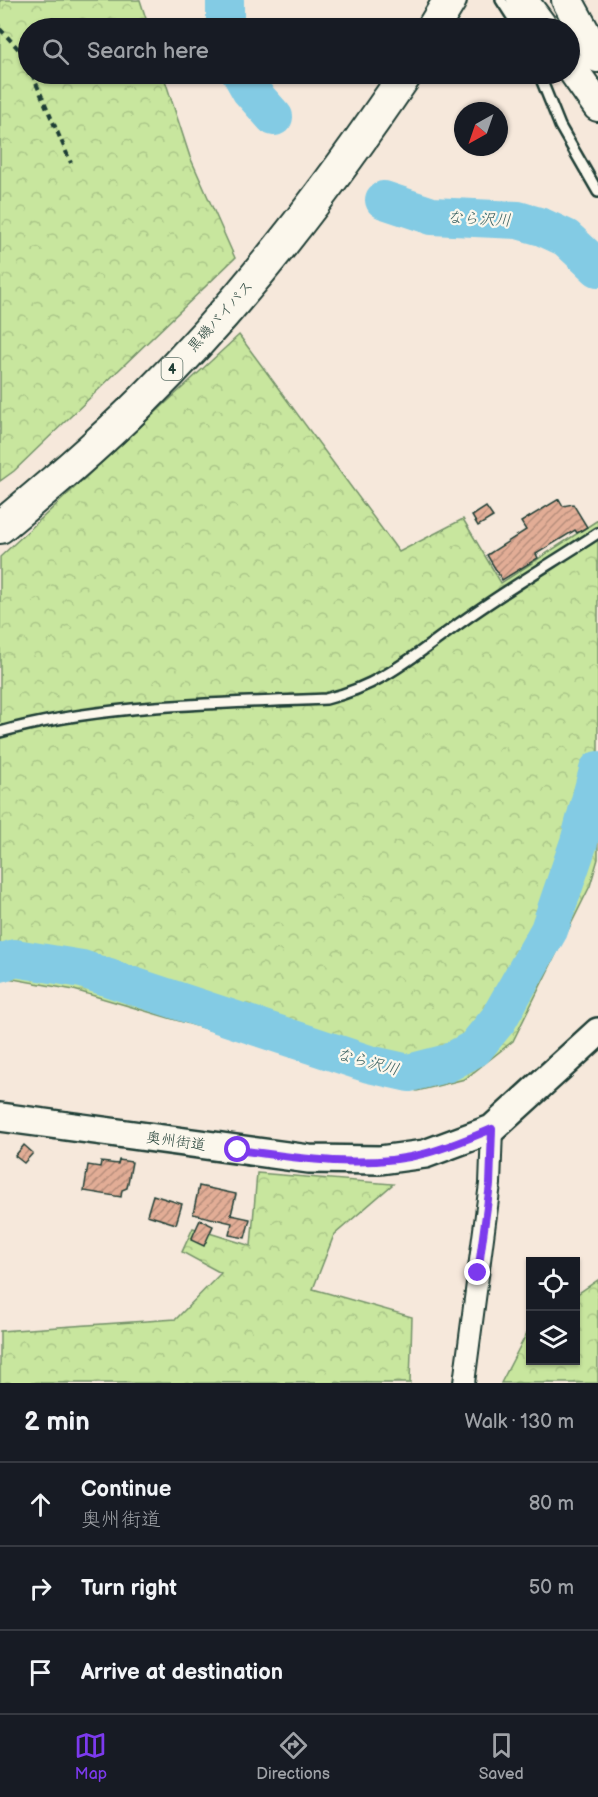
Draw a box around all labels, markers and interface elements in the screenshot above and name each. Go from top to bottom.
search box [18,18,580,84]
icon: search [39,35,72,68]
text: Search here [87,38,209,65]
north arrow [454,102,508,156]
water label: なら沢川 [446,208,511,231]
street label: 黒磯バイパス [183,277,257,356]
road number: 4 [162,358,182,380]
water label: なら沢川 [334,1045,401,1080]
street label: 奥州街道 [145,1128,207,1155]
route start [224,1136,250,1162]
map controls [526,1257,580,1365]
button: locate [526,1257,580,1311]
route end [464,1259,490,1285]
button: layers [526,1311,580,1365]
text: 2 min [24,1407,90,1438]
text: Walk · 130 m [465,1410,574,1434]
text: Continue [81,1476,171,1503]
icon: ahead [24,1488,57,1521]
text: 80 m [529,1492,574,1516]
text: 奥州街道 [81,1508,161,1532]
icon: right [24,1572,57,1605]
text: Turn right [81,1575,177,1602]
text: 50 m [529,1576,574,1600]
icon: arrive [24,1656,57,1689]
text: Arrive at destination [81,1659,283,1686]
tab: Map [74,1729,107,1784]
tab: Directions [256,1729,330,1784]
tab: Saved [479,1729,524,1784]

